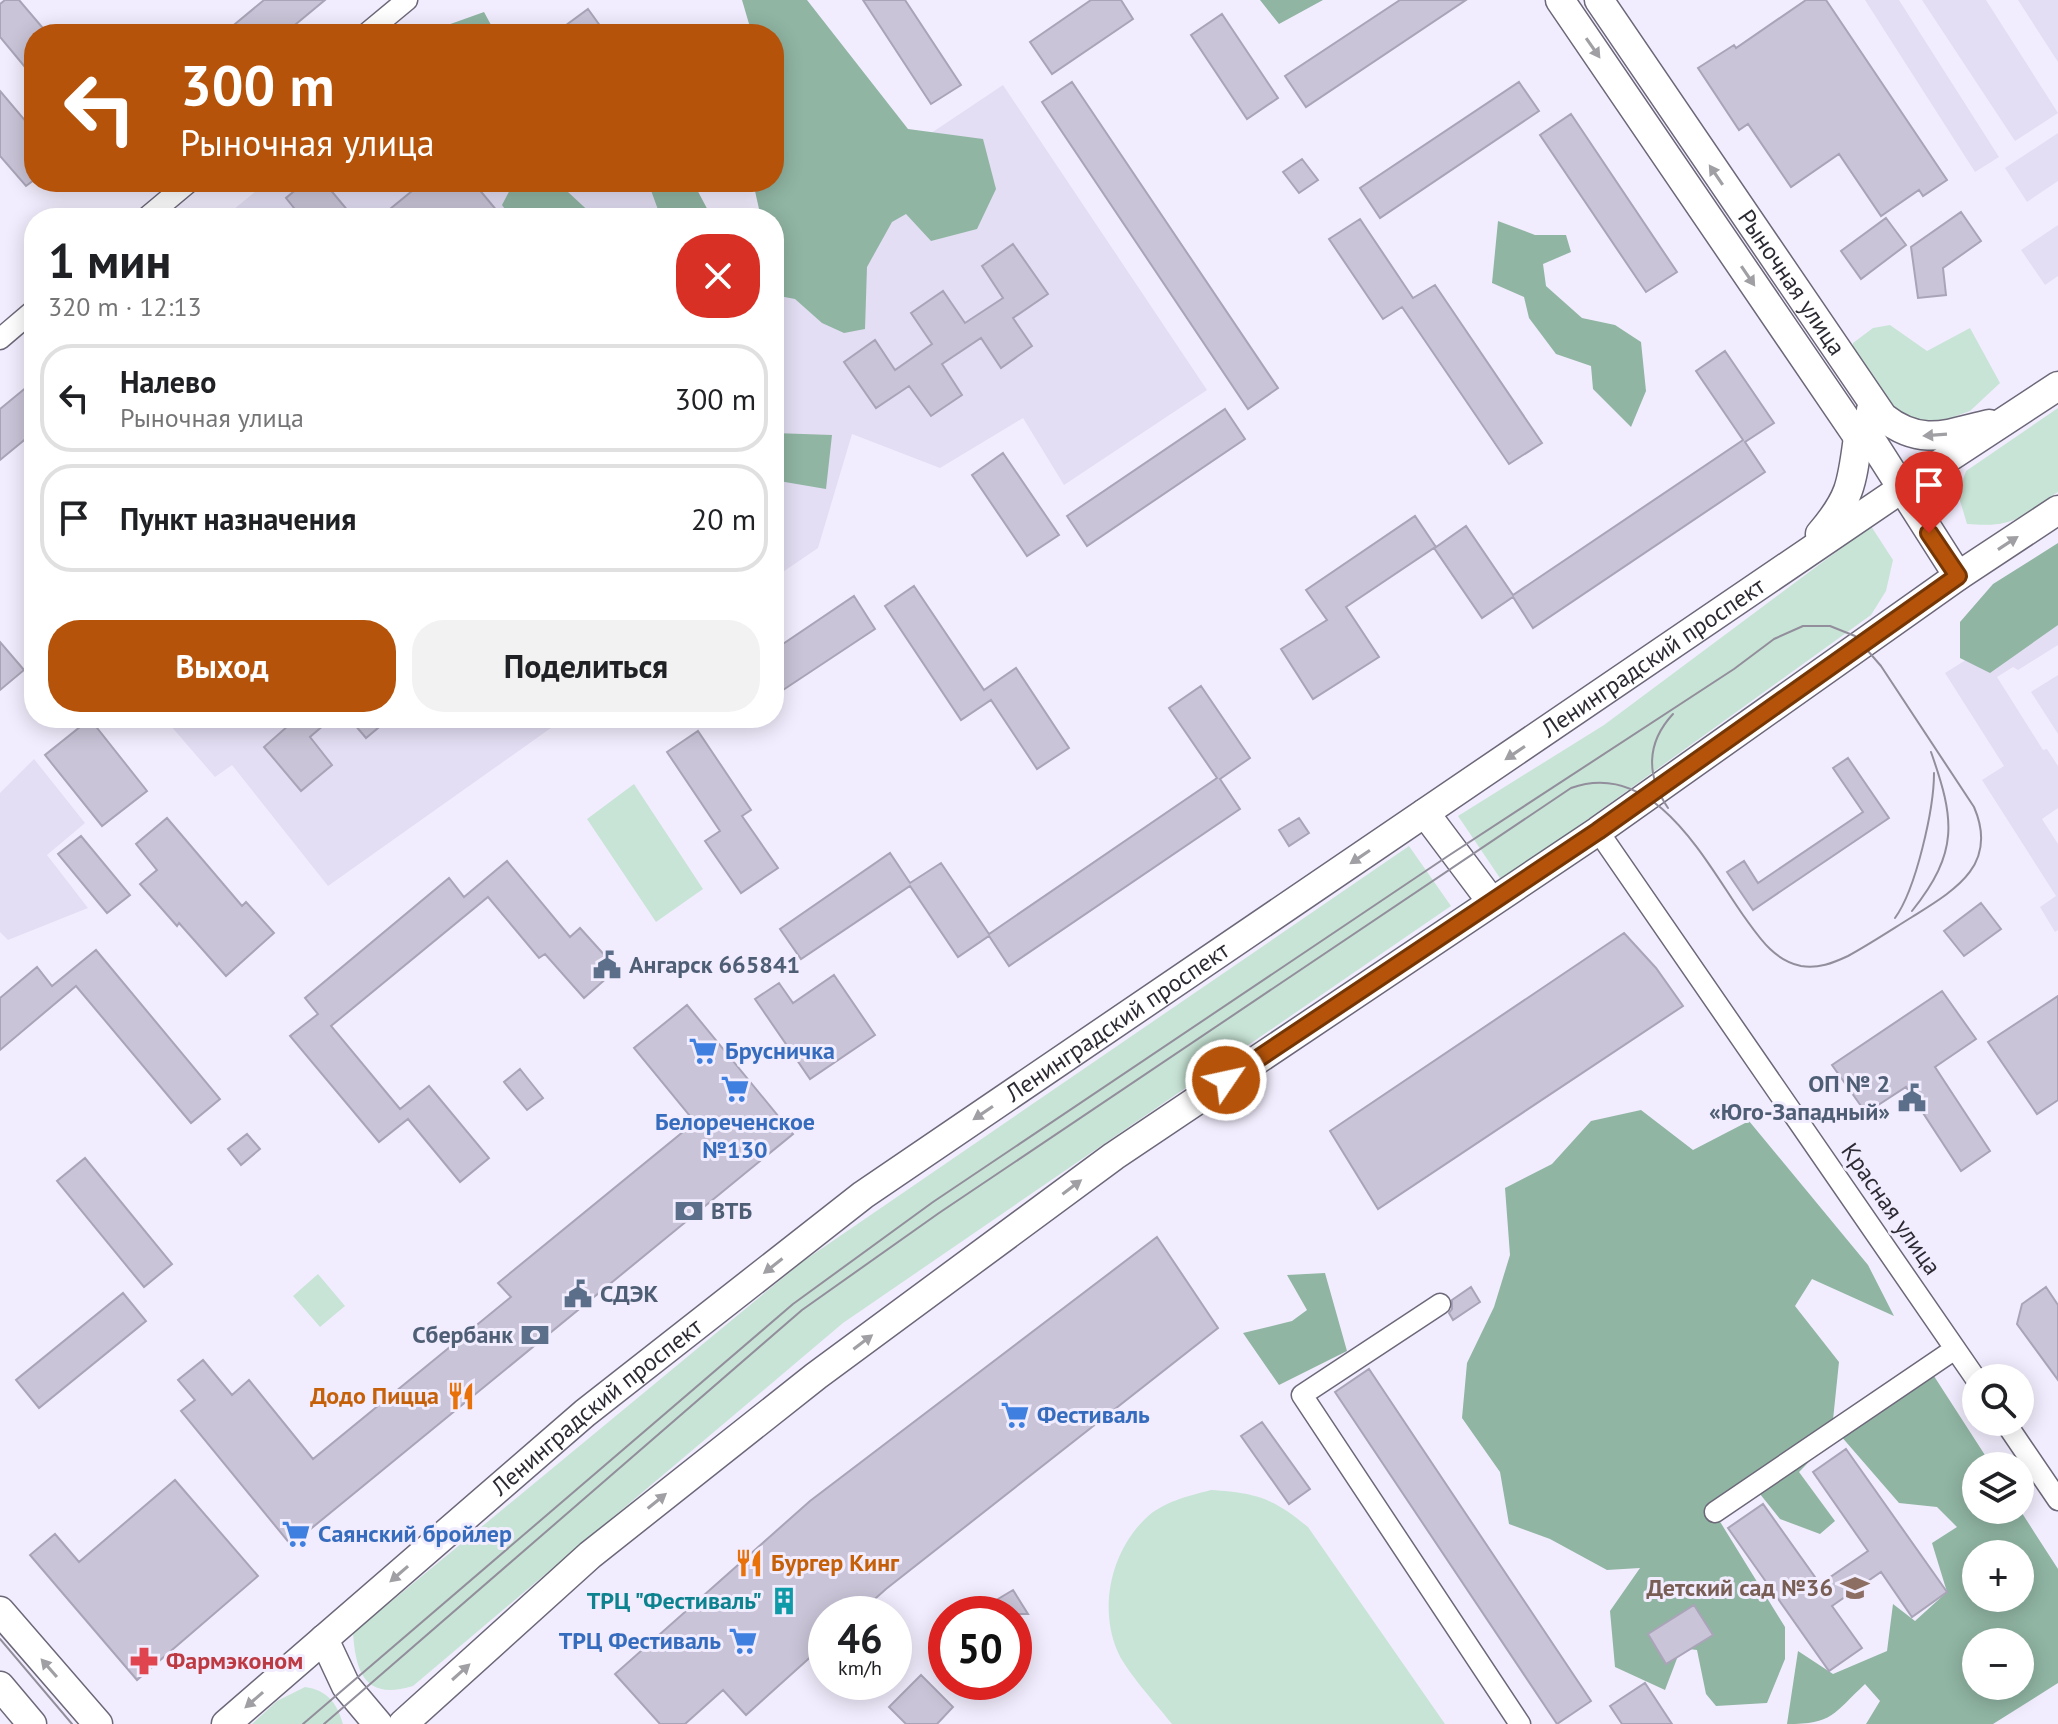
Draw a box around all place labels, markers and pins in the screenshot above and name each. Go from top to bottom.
pin [1895,451,1963,533]
place label: Ангарск 665841 [629,949,800,980]
public building icon: Ангарск 665841 [592,950,622,980]
place label: Брусничка [725,1035,835,1066]
supermarket icon: Брусничка [688,1036,718,1066]
place label: ОП № 2 «Юго-Западный» [1709,1068,1890,1127]
supermarket icon: Белореченское №130 [720,1074,750,1104]
public building icon: ОП № 2 «Юго-Западный» [1897,1083,1927,1113]
place label: Белореченское №130 [655,1106,815,1165]
place label: ВТБ [711,1195,752,1226]
bank icon: ВТБ [674,1196,704,1226]
place label: СДЭК [600,1278,659,1309]
public building icon: СДЭК [563,1279,593,1309]
place label: Сбербанк [412,1319,513,1350]
bank icon: Сбербанк [520,1320,550,1350]
place label: Додо Пицца [310,1380,439,1411]
restaurant icon: Додо Пицца [446,1381,476,1411]
place label: Фестиваль [1037,1399,1150,1430]
supermarket icon: Фестиваль [1000,1400,1030,1430]
place label: Саянский бройлер [318,1518,512,1549]
supermarket icon: Саянский бройлер [281,1519,311,1549]
place label: Бургер Кинг [771,1547,900,1578]
restaurant icon: Бургер Кинг [734,1548,764,1578]
place label: Детский сад №36 [1647,1572,1833,1603]
school or university icon: Детский сад №36 [1840,1573,1870,1603]
place label: ТРЦ "Фестиваль" [587,1585,762,1616]
building icon: ТРЦ "Фестиваль" [769,1586,799,1616]
place label: ТРЦ Фестиваль [559,1625,721,1656]
supermarket icon: ТРЦ Фестиваль [728,1626,758,1656]
place label: Фармэконом [166,1645,303,1676]
pharmacy icon: Фармэконом [129,1646,159,1676]

